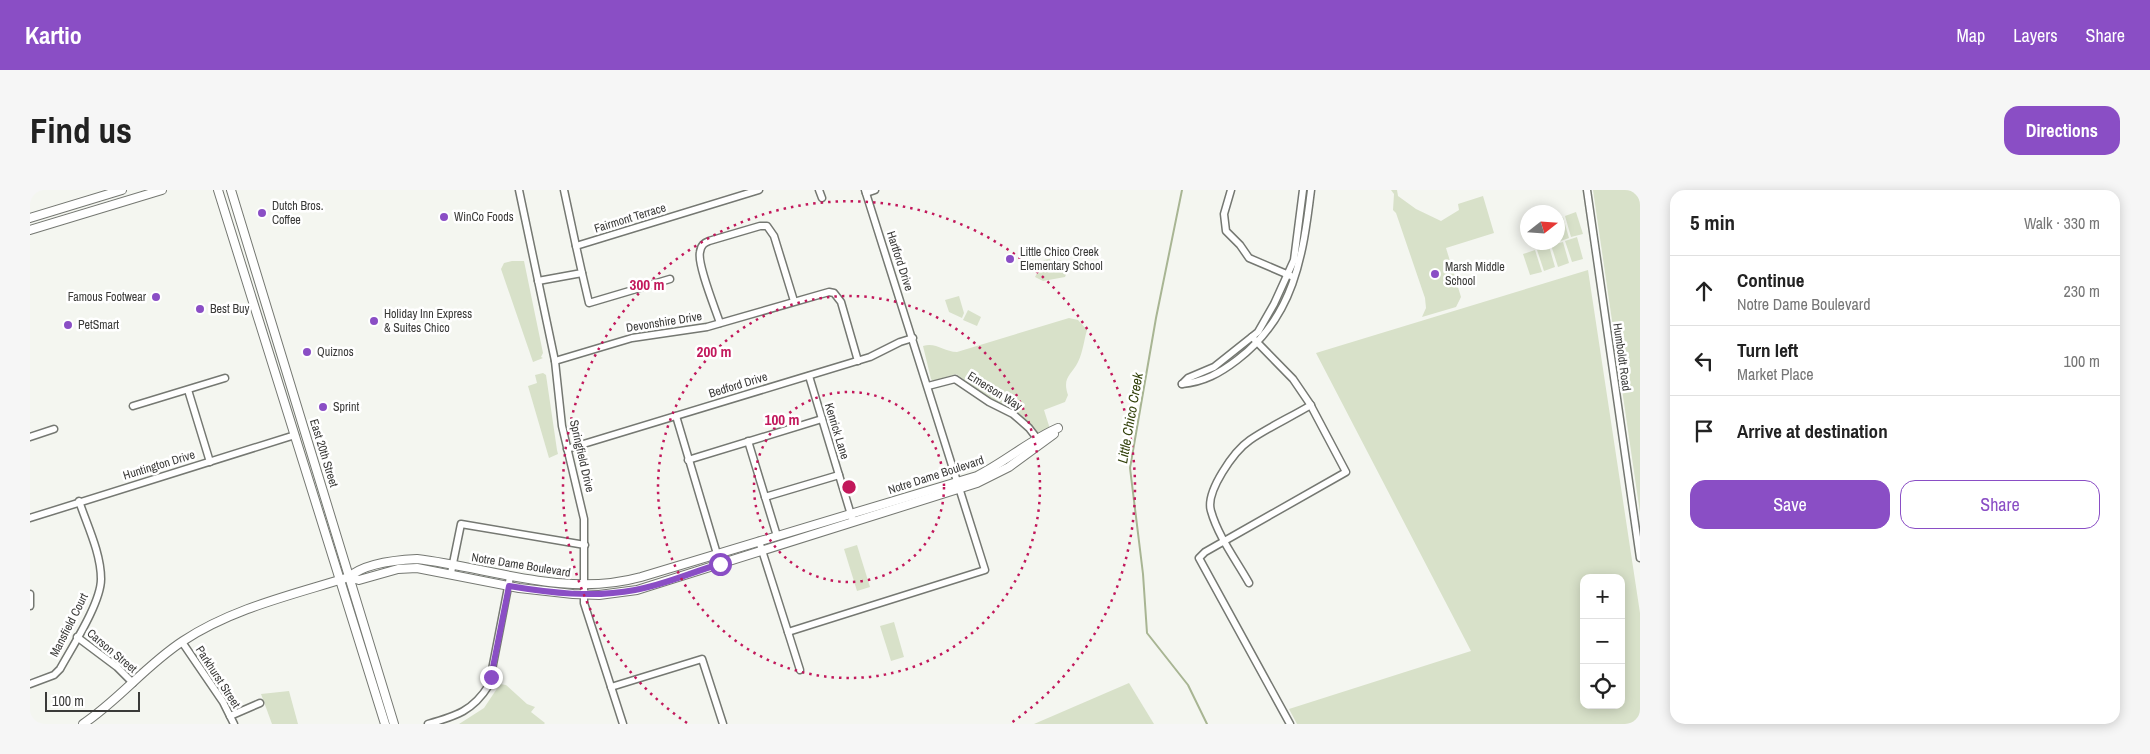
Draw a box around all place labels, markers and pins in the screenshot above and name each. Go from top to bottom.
place label: Dutch Bros. Coffee [272,198,323,228]
marker: Dutch Bros. Coffee [256,207,268,219]
place label: WinCo Foods [454,209,514,225]
marker: WinCo Foods [438,211,450,223]
place label: Little Chico Creek Elementary School [1020,244,1103,274]
marker: Little Chico Creek Elementary School [1004,253,1016,265]
place label: Marsh Middle School [1445,259,1505,289]
marker: Marsh Middle School [1429,268,1441,280]
place label: Famous Footwear [68,289,147,305]
marker: Famous Footwear [150,291,162,303]
place label: Best Buy [210,301,249,317]
marker: Best Buy [194,303,206,315]
place label: Holiday Inn Express & Suites Chico [384,306,472,336]
marker: Holiday Inn Express & Suites Chico [368,315,380,327]
place label: PetSmart [78,317,119,333]
marker: PetSmart [62,319,74,331]
place label: Quiznos [317,344,354,360]
marker: Quiznos [301,346,313,358]
place label: Sprint [333,399,360,415]
marker: Sprint [317,401,329,413]
centre of rings [840,478,858,496]

